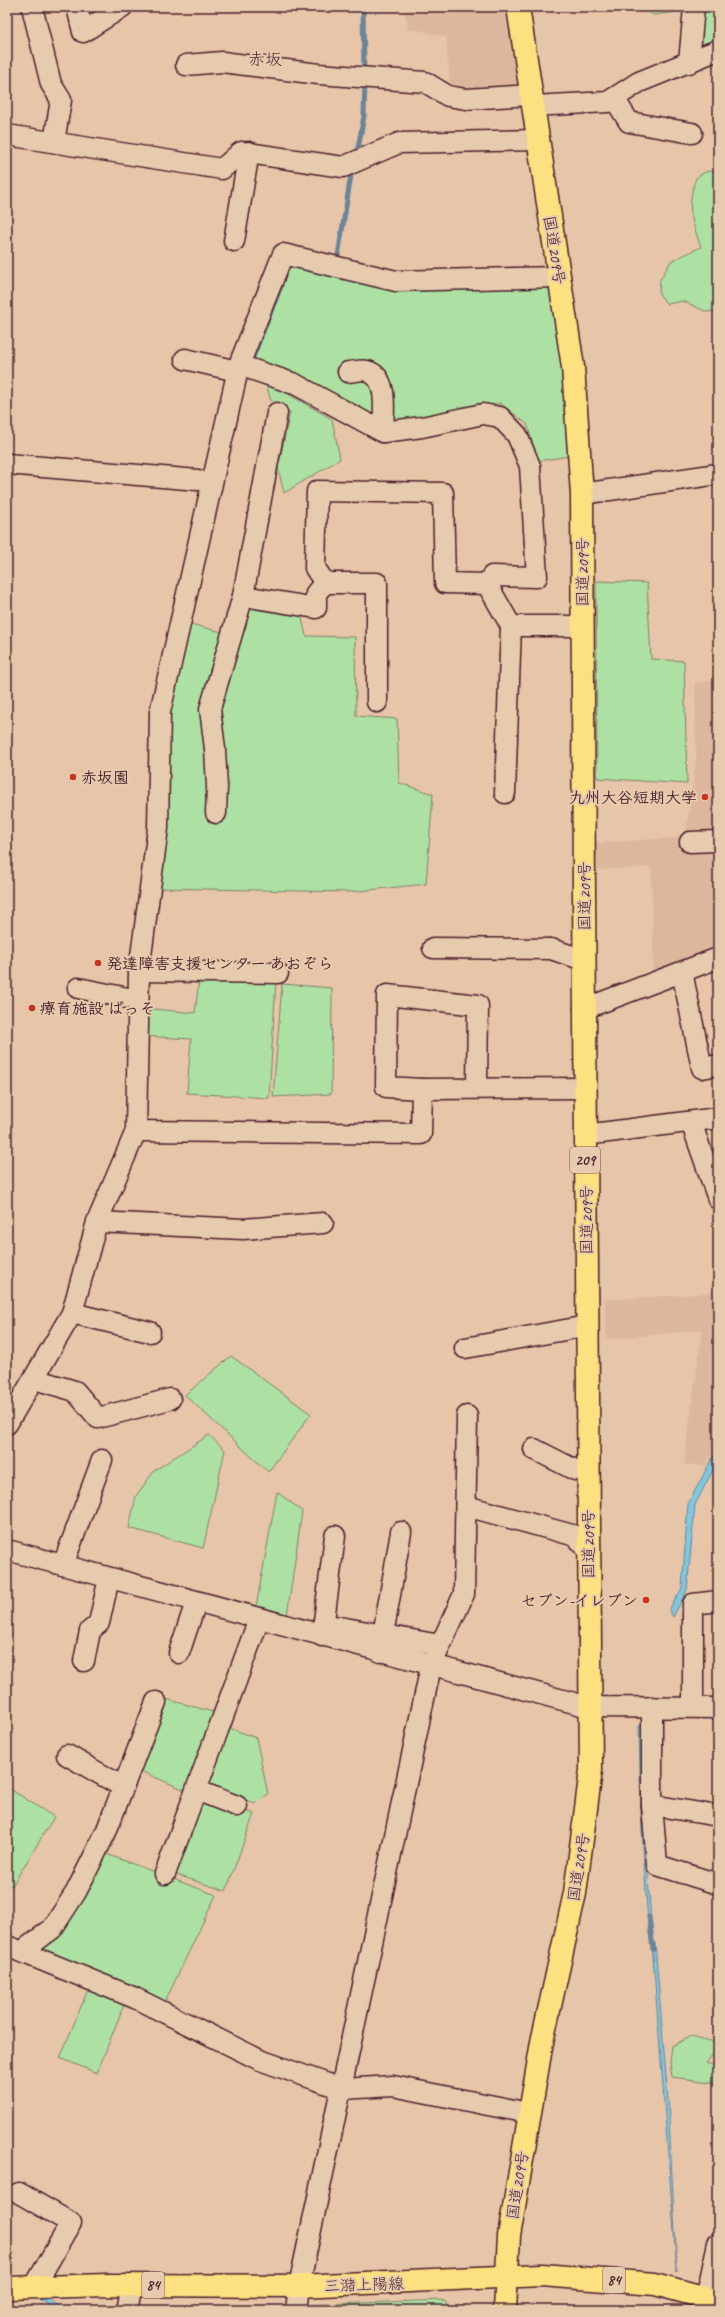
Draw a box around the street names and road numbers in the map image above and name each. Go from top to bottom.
street label: 国道209号 [539,214,569,286]
street label: 国道209号 [573,537,593,607]
street label: 国道209号 [575,861,595,931]
road number: 209 [570,1147,600,1173]
street label: 国道209号 [577,1185,597,1255]
street label: 国道209号 [579,1509,599,1579]
street label: 国道209号 [564,1831,594,1903]
street label: 国道209号 [503,2149,533,2221]
road number: 84 [603,2267,625,2293]
road number: 84 [142,2272,164,2298]
street label: 三潴上陽線 [324,2274,404,2296]

